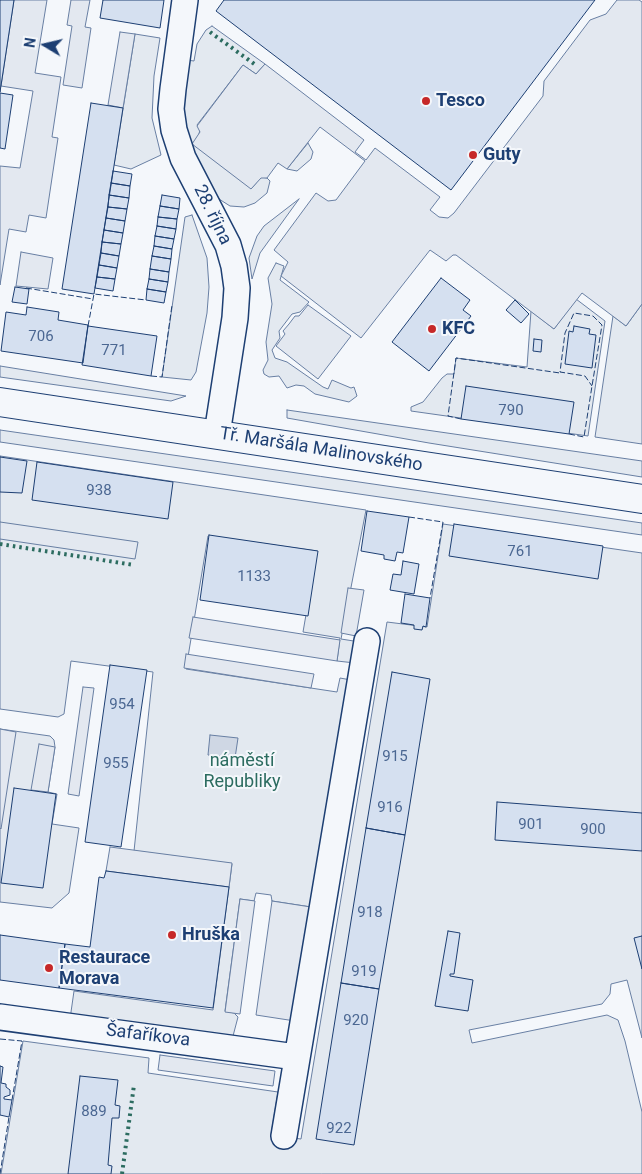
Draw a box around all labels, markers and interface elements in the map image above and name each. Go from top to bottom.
north arrow [20,20,70,70]
text: N [22,37,39,49]
place label: Tesco [436,90,485,112]
marker: Tesco [420,95,432,107]
place label: Guty [483,144,521,166]
marker: Guty [467,149,479,161]
street label: 28. října [188,181,236,249]
place label: KFC [442,318,475,340]
marker: KFC [426,323,438,335]
house number: 706 [28,328,54,346]
house number: 771 [101,342,127,360]
house number: 790 [498,402,524,420]
street label: Tř. Maršála Malinovského [218,423,424,477]
house number: 938 [86,482,112,500]
house number: 761 [507,543,533,561]
house number: 1133 [237,568,271,586]
house number: 954 [109,696,135,714]
house number: 915 [382,748,408,766]
park label: náměstí Republiky [203,750,281,792]
house number: 955 [103,755,129,773]
house number: 916 [377,799,403,817]
house number: 901 [518,816,544,834]
house number: 900 [580,821,606,839]
house number: 918 [357,904,383,922]
place label: Hruška [182,924,240,946]
marker: Hruška [166,929,178,941]
place label: Restaurace Morava [59,947,150,990]
marker: Restaurace Morava [43,962,55,974]
house number: 919 [351,963,377,981]
house number: 920 [343,1012,369,1030]
street label: Šafaříkova [105,1020,191,1052]
house number: 889 [81,1103,107,1121]
house number: 922 [326,1120,352,1138]

